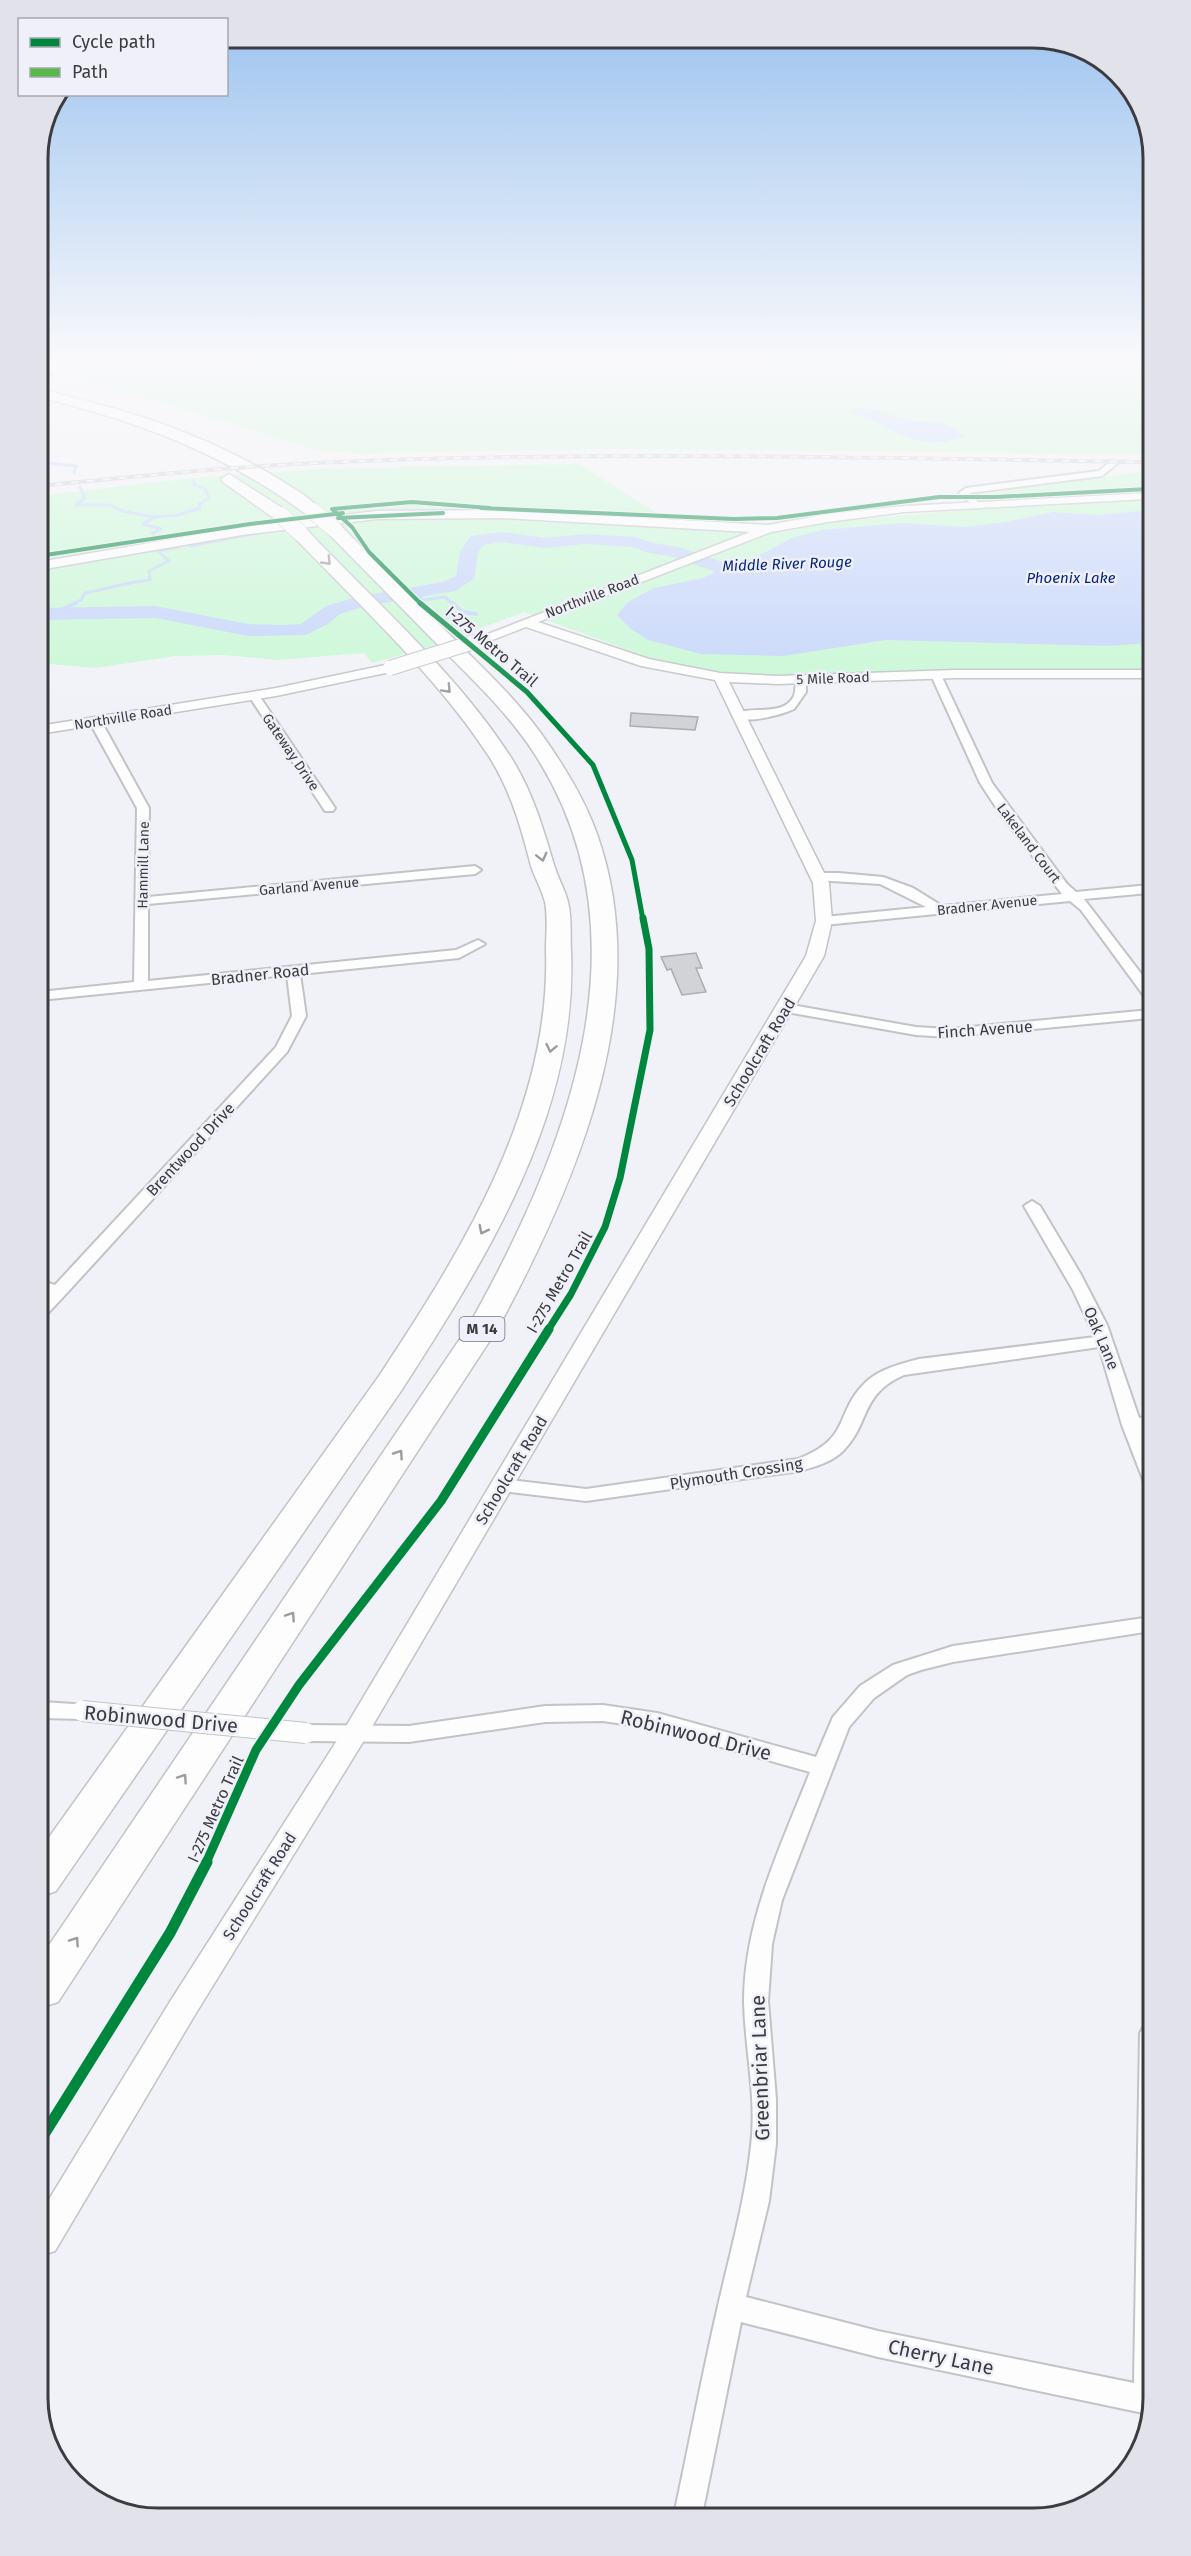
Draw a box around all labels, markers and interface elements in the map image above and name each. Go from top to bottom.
legend [18,18,228,96]
text: Cycle path [72,31,156,53]
text: Path [72,61,108,83]
water label: Middle River Rouge [722,553,852,575]
one-way arrow [320,555,331,565]
water label: Phoenix Lake [1027,569,1116,587]
street label: Northville Road [543,571,641,622]
street label: I-275 Metro Trail [442,602,542,691]
street label: 5 Mile Road [796,669,870,688]
one-way arrow [440,682,451,693]
street label: Northville Road [73,701,173,734]
street label: Gateway Drive [258,710,323,794]
street label: Lakeland Court [993,800,1065,887]
street label: Hammill Lane [134,821,153,909]
one-way arrow [535,851,547,862]
street label: Garland Avenue [258,874,360,899]
street label: Bradner Avenue [936,892,1038,919]
street label: Bradner Road [210,960,310,989]
street label: Schoolcraft Road [720,995,799,1110]
street label: Finch Avenue [937,1017,1033,1042]
one-way arrow [545,1043,558,1053]
street label: Brentwood Drive [142,1099,239,1200]
one-way arrow [479,1224,491,1235]
street label: I-275 Metro Trail [523,1228,596,1337]
street label: Oak Lane [1080,1304,1123,1373]
road number: M 14 [460,1317,504,1341]
street label: Schoolcraft Road [472,1413,551,1528]
one-way arrow [392,1449,403,1460]
street label: Plymouth Crossing [668,1454,804,1493]
one-way arrow [284,1612,295,1623]
street label: Robinwood Drive [83,1700,239,1738]
street label: Robinwood Drive [618,1705,774,1765]
street label: I-275 Metro Trail [183,1753,248,1865]
one-way arrow [176,1774,187,1785]
street label: Schoolcraft Road [219,1829,300,1944]
one-way arrow [68,1936,79,1947]
street label: Greenbriar Lane [745,1995,775,2141]
street label: Cherry Lane [886,2334,996,2380]

